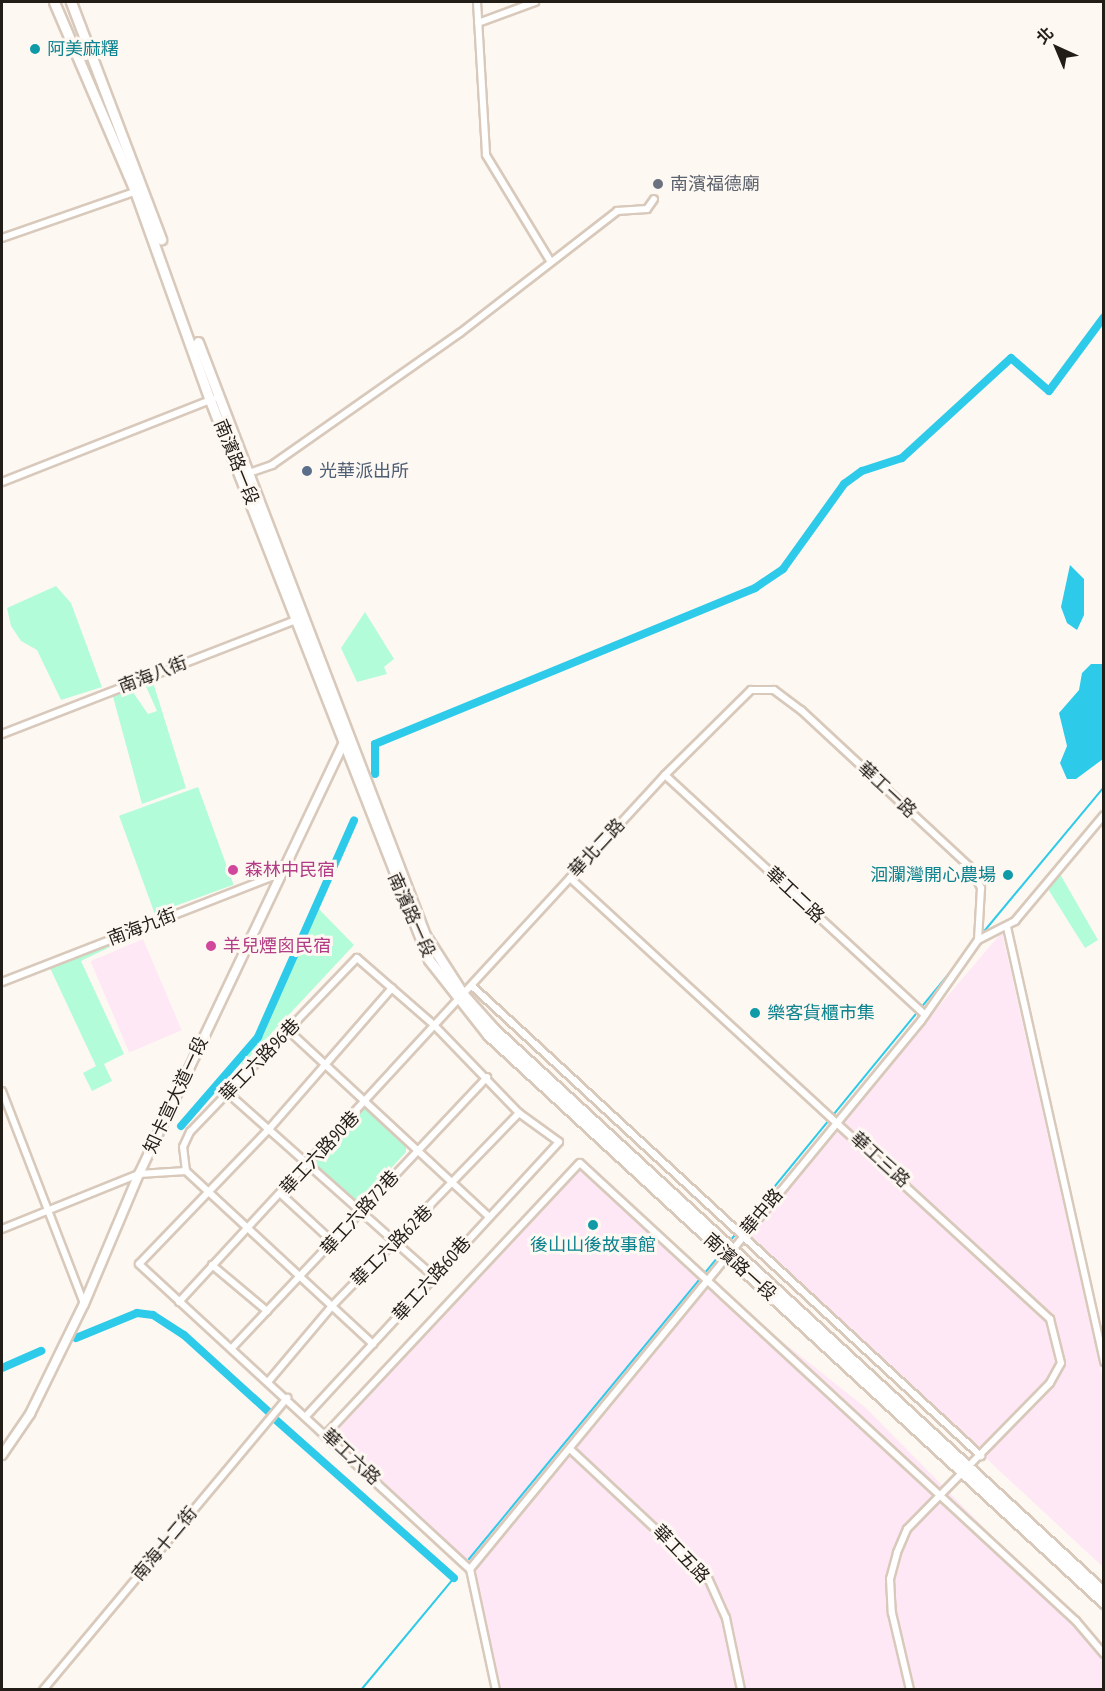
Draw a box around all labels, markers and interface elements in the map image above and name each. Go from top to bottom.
north arrow [1027,18,1087,78]
text: 北 [1032,22,1057,48]
place label: 阿美麻糬 [47,38,119,60]
marker: 阿美麻糬 [28,42,42,56]
place label: 南濱福德廟 [670,173,760,195]
marker: 南濱福德廟 [651,177,665,191]
street label: 南濱路一段 [209,416,263,508]
place label: 光華派出所 [319,460,409,482]
marker: 光華派出所 [300,464,314,478]
street label: 南海八街 [116,652,190,698]
street label: 華工一路 [853,758,921,822]
street label: 華北二路 [565,814,629,882]
place label: 森林中民宿 [245,859,335,881]
marker: 森林中民宿 [226,863,240,877]
street label: 華工二路 [761,863,829,927]
place label: 洄瀾灣開心農場 [870,864,996,886]
marker: 洄瀾灣開心農場 [1001,868,1015,882]
street label: 南濱路一段 [383,869,439,961]
street label: 南海九街 [105,904,179,950]
place label: 羊兒煙囪民宿 [223,935,331,957]
marker: 羊兒煙囪民宿 [204,939,218,953]
place label: 樂客貨櫃市集 [767,1002,875,1024]
marker: 樂客貨櫃市集 [748,1006,762,1020]
street label: 華工六路96巷 [215,1014,305,1106]
street label: 知卡宣大道一段 [140,1033,212,1157]
street label: 華工六路90巷 [276,1107,364,1199]
street label: 華工三路 [846,1128,914,1192]
street label: 華工六路72巷 [316,1166,404,1260]
street label: 華中路 [736,1184,788,1240]
street label: 華工六路62巷 [347,1201,437,1291]
marker: 後山山後故事館 [586,1218,600,1232]
street label: 南濱路一段 [699,1229,781,1305]
street label: 華工六路60巷 [388,1232,476,1326]
place label: 後山山後故事館 [530,1234,656,1256]
street label: 華工六路 [317,1425,385,1489]
street label: 南海十二街 [128,1503,202,1585]
street label: 華工五路 [648,1521,714,1587]

